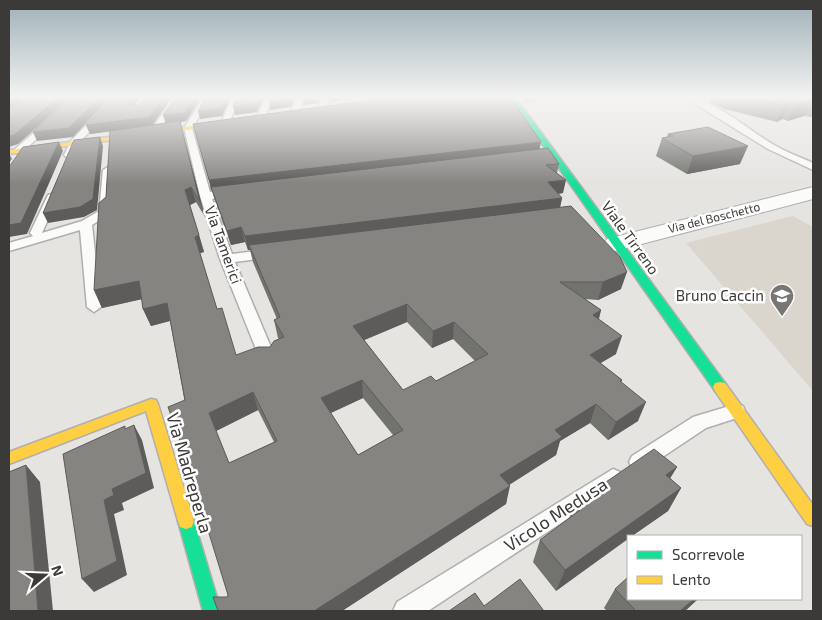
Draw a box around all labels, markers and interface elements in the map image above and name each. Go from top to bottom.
street label: Viale Tirreno [598,197,663,278]
street label: Via del Boschetto [666,199,761,235]
street label: Via Tamerici [202,203,246,286]
school or university icon: Bruno Caccin [769,283,795,317]
place label: Bruno Caccin [676,286,764,304]
street label: Via Madreperla [162,410,218,536]
street label: Vicolo Medusa [500,473,611,556]
legend [627,535,802,600]
text: Scorrevole [672,545,745,563]
north arrow [20,550,70,600]
text: N [48,563,67,578]
text: Lento [672,570,711,588]

